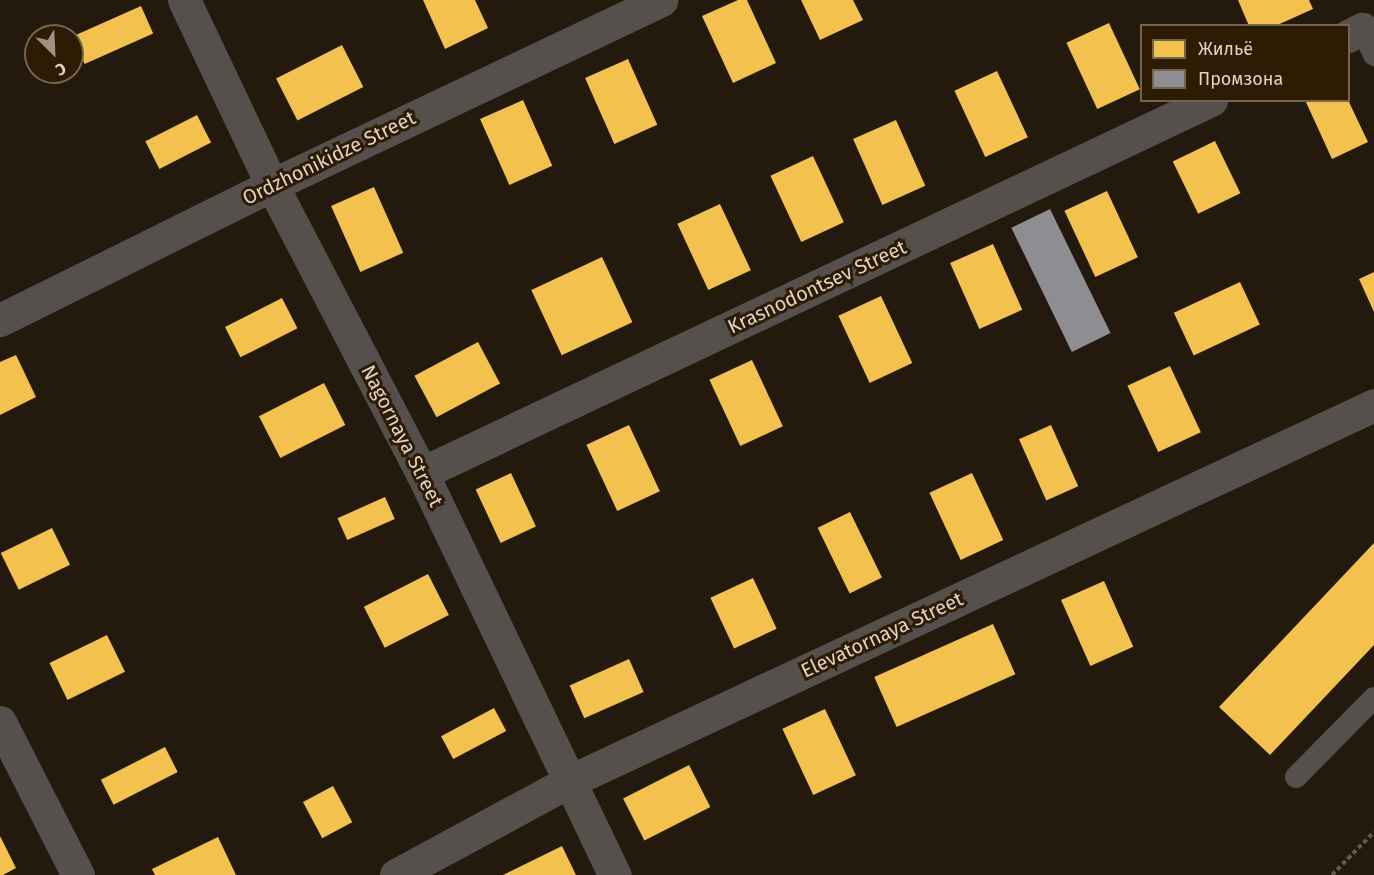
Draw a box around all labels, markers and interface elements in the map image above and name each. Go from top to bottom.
north arrow [24,24,84,84]
legend [1140,24,1350,102]
text: Жильё [1198,38,1253,60]
text: С [53,59,69,80]
text: Промзона [1198,68,1283,90]
street label: Ordzhonikidze Street [239,106,419,210]
street label: Krasnodontsev Street [724,235,910,339]
street label: Nagornaya Street [356,361,448,511]
street label: Elevatornaya Street [797,587,967,683]

